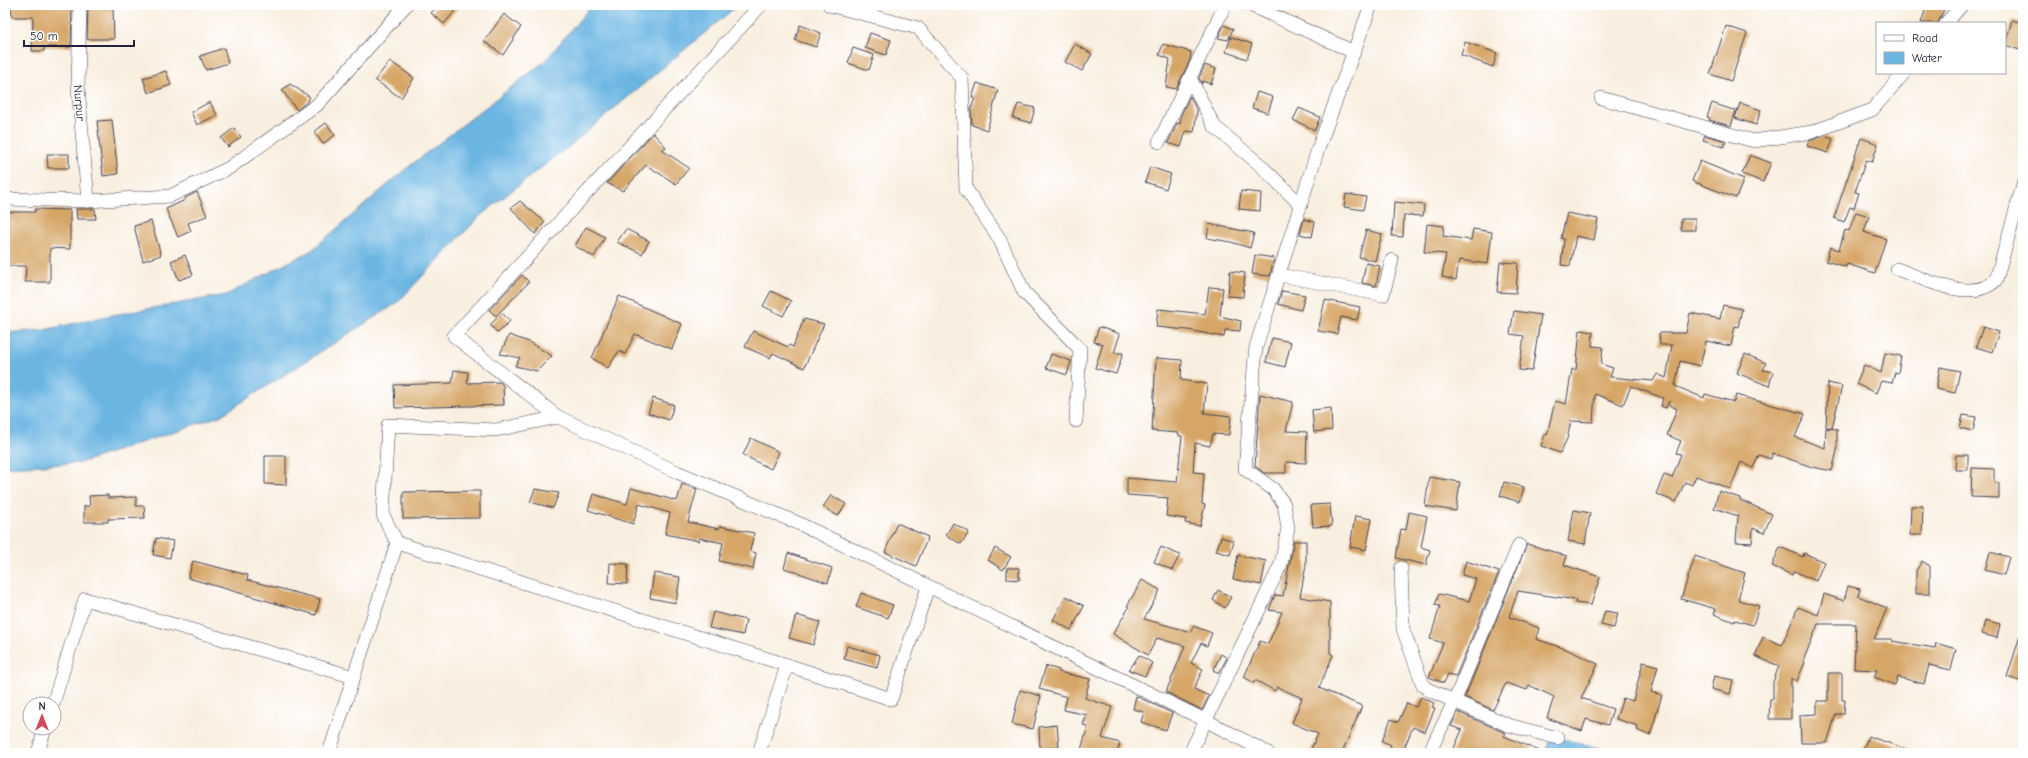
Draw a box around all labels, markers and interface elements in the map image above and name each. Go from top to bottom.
scale bar [24,22,134,48]
legend [1876,22,2006,74]
text: 50 m [30,29,58,43]
text: Road [1912,31,1938,45]
text: Water [1912,51,1942,65]
street label: Nurpur [71,84,88,122]
north arrow [22,696,62,736]
text: N [38,700,46,713]

